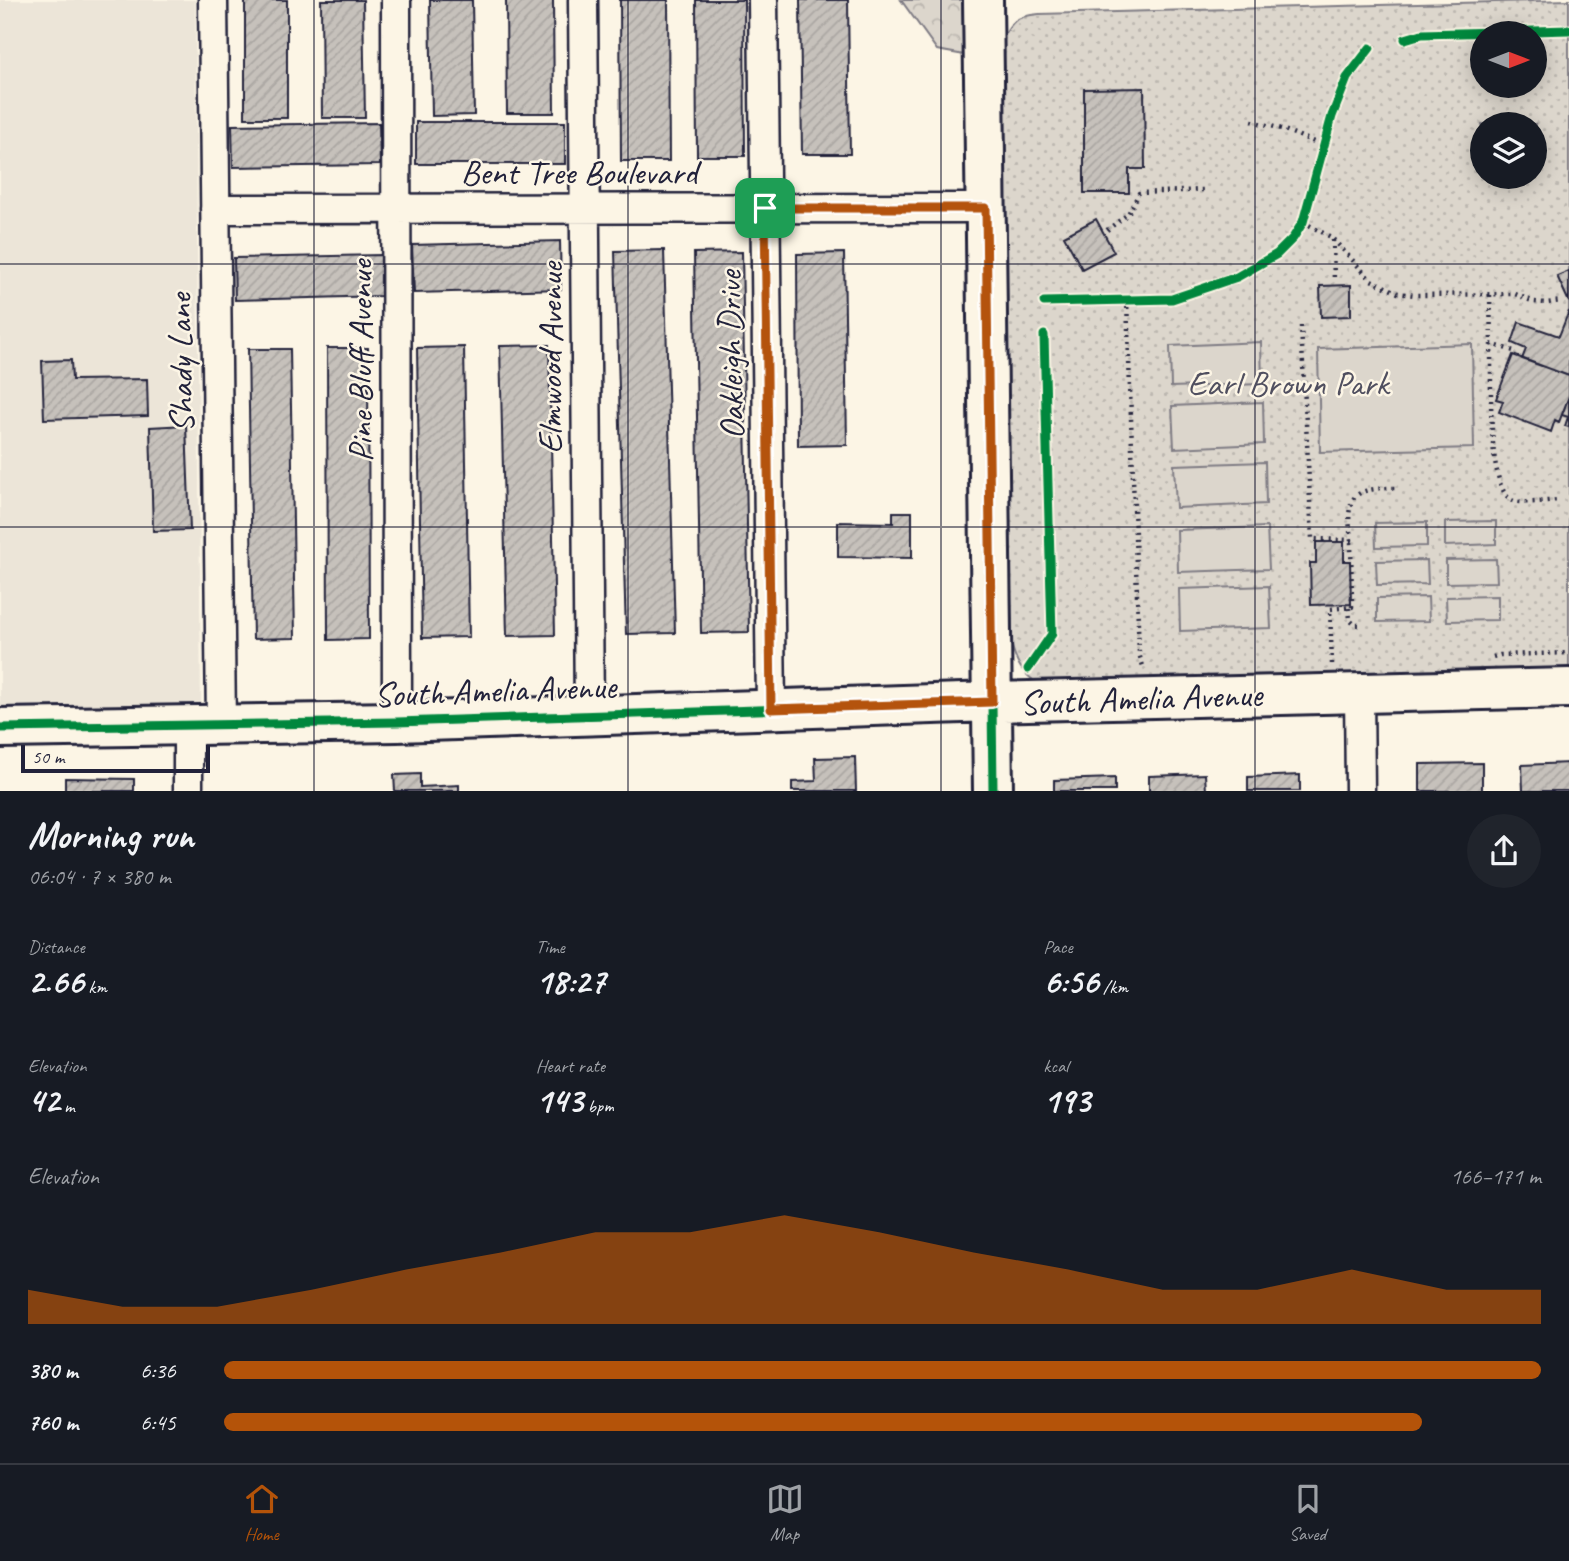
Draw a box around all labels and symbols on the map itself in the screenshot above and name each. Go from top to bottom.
north arrow [1470,21,1547,98]
street label: Bent Tree Boulevard [461,150,703,195]
pin [735,178,795,238]
street label: Pine Bluff Avenue [338,257,383,462]
street label: Elmwood Avenue [528,260,573,454]
street label: Oakleigh Drive [706,268,754,440]
street label: Shady Lane [157,290,204,433]
park label: Earl Brown Park [1188,361,1392,406]
street label: South Amelia Avenue [373,664,619,717]
street label: South Amelia Avenue [1019,672,1265,725]
scale bar [21,742,210,774]

